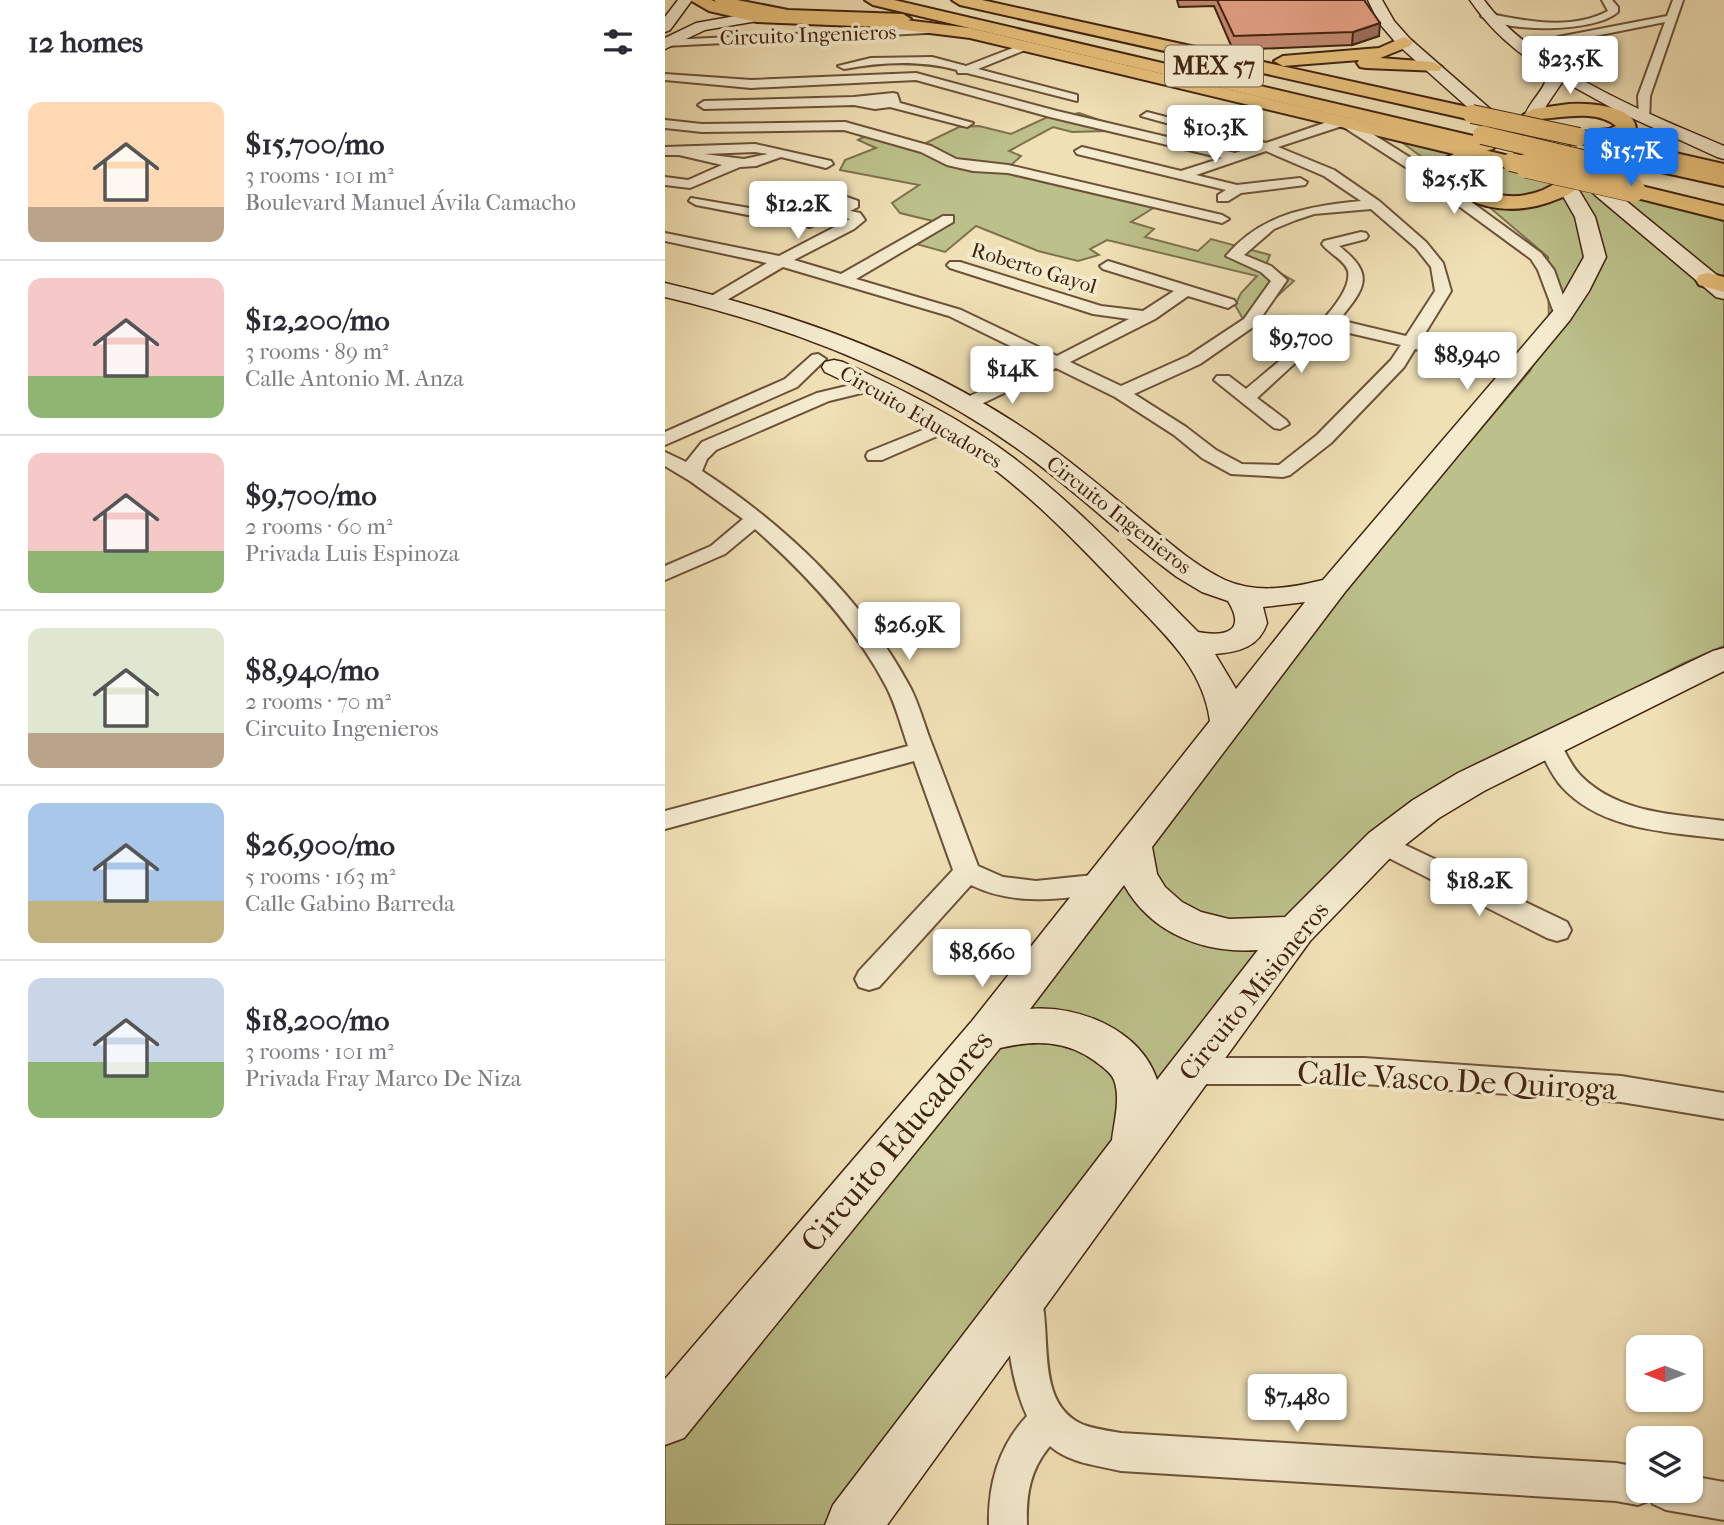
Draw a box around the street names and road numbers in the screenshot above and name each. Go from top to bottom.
street label: Circuito Ingenieros [719,20,897,50]
road number: MEX 57 [1165,46,1263,86]
street label: Roberto Gayol [968,238,1100,299]
street label: Circuito Educadores [836,361,1006,473]
street label: Circuito Ingenieros [1042,451,1196,579]
street label: Circuito Misioneros [1172,895,1336,1087]
street label: Circuito Educadores [793,1022,1001,1260]
street label: Calle Vasco De Quiroga [1296,1054,1619,1108]

